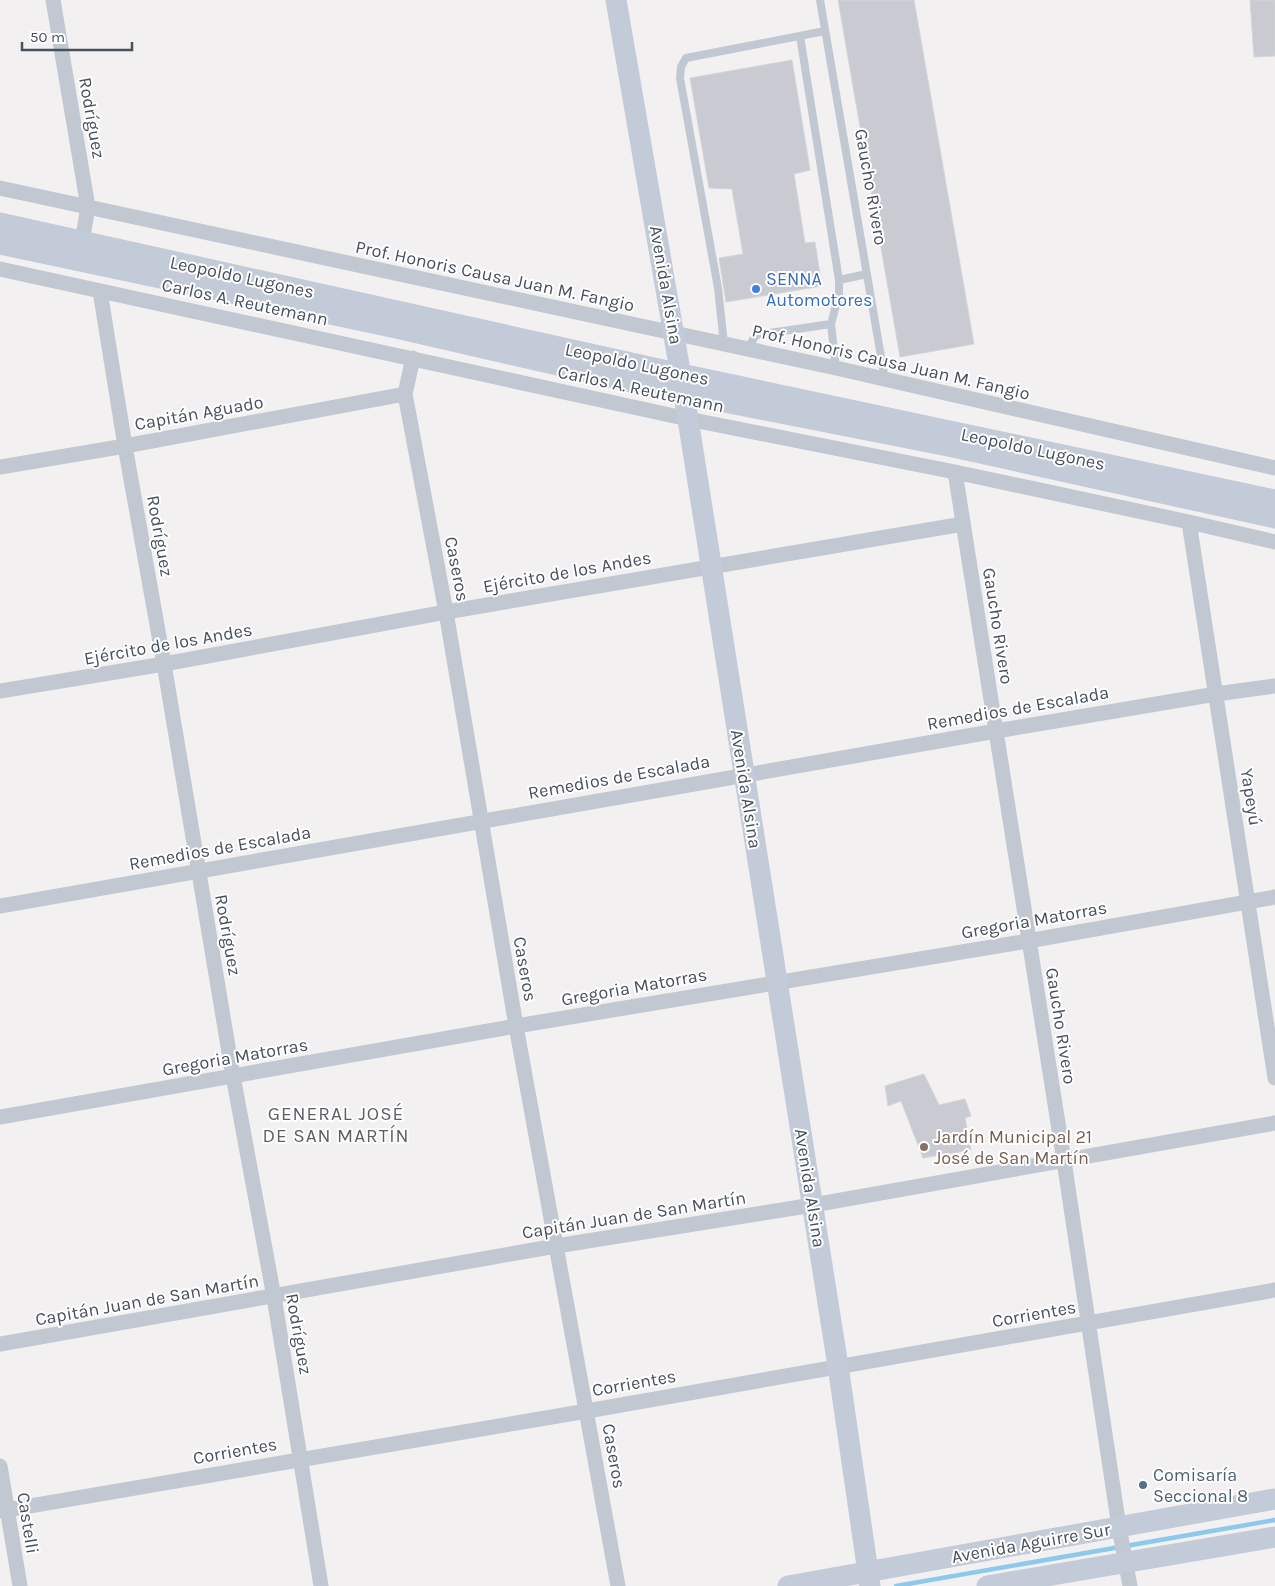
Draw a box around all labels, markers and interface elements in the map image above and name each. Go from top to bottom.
scale bar [22,20,132,52]
text: 50 m [30,28,65,46]
street label: Rodríguez [74,76,110,160]
street label: Gaucho Rivero [850,127,892,247]
street label: Avenida Alsina [645,224,687,346]
street label: Prof. Honoris Causa Juan M. Fangio [353,236,637,316]
street label: Leopoldo Lugones [168,251,316,303]
place label: SENNA Automotores [766,268,872,311]
street label: Carlos A. Reutemann [160,274,330,330]
marker: SENNA Automotores [750,283,762,295]
street label: Prof. Honoris Causa Juan M. Fangio [750,319,1032,405]
street label: Leopoldo Lugones [563,338,711,390]
street label: Carlos A. Reutemann [556,361,726,417]
street label: Capitán Aguado [133,391,265,435]
street label: Leopoldo Lugones [959,423,1107,475]
street label: Rodríguez [142,494,178,578]
street label: Caseros [440,535,474,603]
street label: Ejército de los Andes [481,546,653,598]
street label: Gaucho Rivero [978,566,1018,686]
street label: Ejército de los Andes [82,618,254,670]
street label: Remedios de Escalada [925,681,1111,735]
street label: Avenida Alsina [726,728,766,850]
street label: Remedios de Escalada [526,750,712,804]
street label: Yapeyú [1236,767,1266,827]
street label: Remedios de Escalada [127,821,313,875]
street label: Rodríguez [210,893,246,977]
street label: Gregoria Matorras [959,896,1109,944]
street label: Caseros [508,935,542,1003]
street label: Gregoria Matorras [559,963,709,1011]
street label: Gaucho Rivero [1041,966,1081,1086]
street label: Gregoria Matorras [160,1033,310,1081]
district label: GENERAL JOSÉ DE SAN MARTÍN [262,1102,410,1147]
place label: Jardín Municipal 21 José de San Martín [934,1126,1092,1169]
street label: Avenida Alsina [790,1127,830,1249]
marker: Jardín Municipal 21 José de San Martín [918,1141,930,1153]
street label: Capitán Juan de San Martín [520,1186,748,1244]
street label: Capitán Juan de San Martín [33,1269,261,1331]
street label: Rodríguez [281,1292,317,1376]
street label: Corrientes [990,1296,1078,1332]
street label: Corrientes [590,1365,678,1401]
street label: Caseros [597,1422,631,1490]
street label: Corrientes [191,1433,279,1469]
place label: Comisaría Seccional 8 [1153,1464,1248,1507]
marker: Comisaría Seccional 8 [1137,1479,1149,1491]
street label: Castelli [12,1491,44,1555]
street label: Avenida Aguirre Sur [950,1518,1113,1568]

